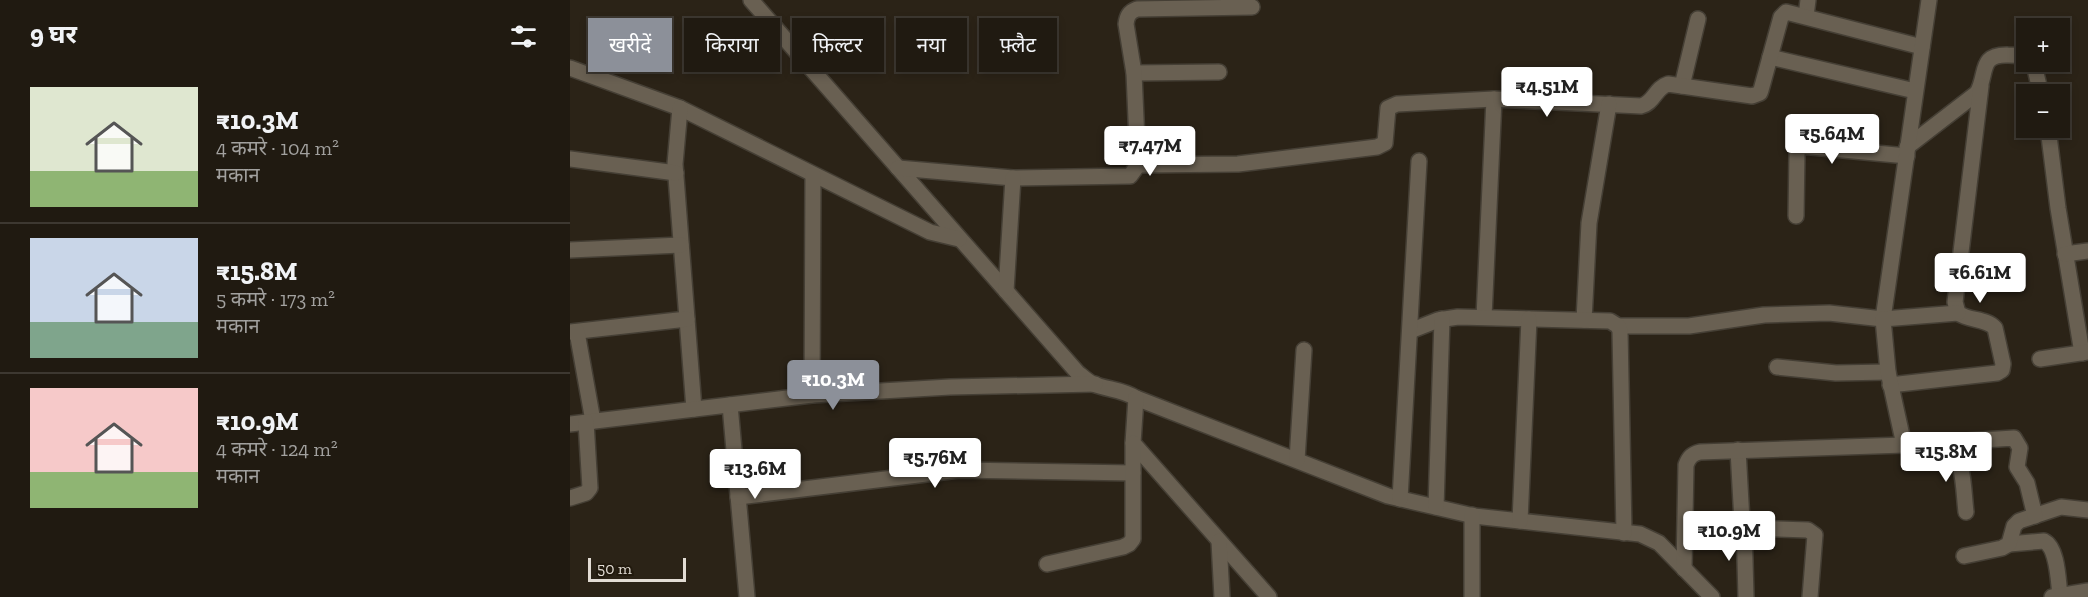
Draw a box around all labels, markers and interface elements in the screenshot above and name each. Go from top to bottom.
text: 9 घर [30,18,77,50]
chip: खरीदें [588,18,672,72]
chip: किराया [684,18,780,72]
chip: फ़िल्टर [792,18,884,72]
chip: नया [896,18,967,72]
chip: फ़्लैट [979,18,1057,72]
map controls [2016,18,2070,138]
button: + [2016,18,2070,72]
icon: filters [507,20,540,53]
pin: ₹4.51M [1498,67,1596,118]
text: ₹4.51M [1515,74,1579,98]
button: − [2016,84,2070,138]
text: ₹10.3M [216,104,299,136]
icon: home [78,111,150,183]
pin: ₹5.64M [1783,114,1881,165]
text: ₹5.64M [1799,121,1865,145]
pin: ₹7.47M [1101,126,1199,177]
text: ₹7.47M [1118,133,1182,157]
text: 4 कमरे · 104 m² [216,136,339,160]
text: मकान [216,163,260,187]
pin: ₹6.61M [1931,253,2029,304]
text: ₹15.8M [216,255,297,287]
text: ₹6.61M [1949,260,2011,284]
icon: home [78,262,150,334]
text: 5 कमरे · 173 m² [216,287,335,311]
text: मकान [216,314,260,338]
pin: ₹10.3M [784,360,882,411]
text: ₹10.3M [801,367,865,391]
text: ₹10.9M [216,405,299,437]
icon: home [78,412,150,484]
pin: ₹15.8M [1897,432,1995,483]
text: 4 कमरे · 124 m² [216,437,338,461]
pin: ₹5.76M [886,438,984,489]
text: ₹15.8M [1915,439,1977,463]
text: ₹5.76M [903,445,967,469]
pin: ₹13.6M [706,449,804,500]
text: ₹13.6M [724,456,786,480]
text: मकान [216,464,260,488]
pin: ₹10.9M [1680,511,1778,562]
text: ₹10.9M [1697,518,1761,542]
scale bar [588,555,686,582]
text: 50 m [597,559,632,578]

